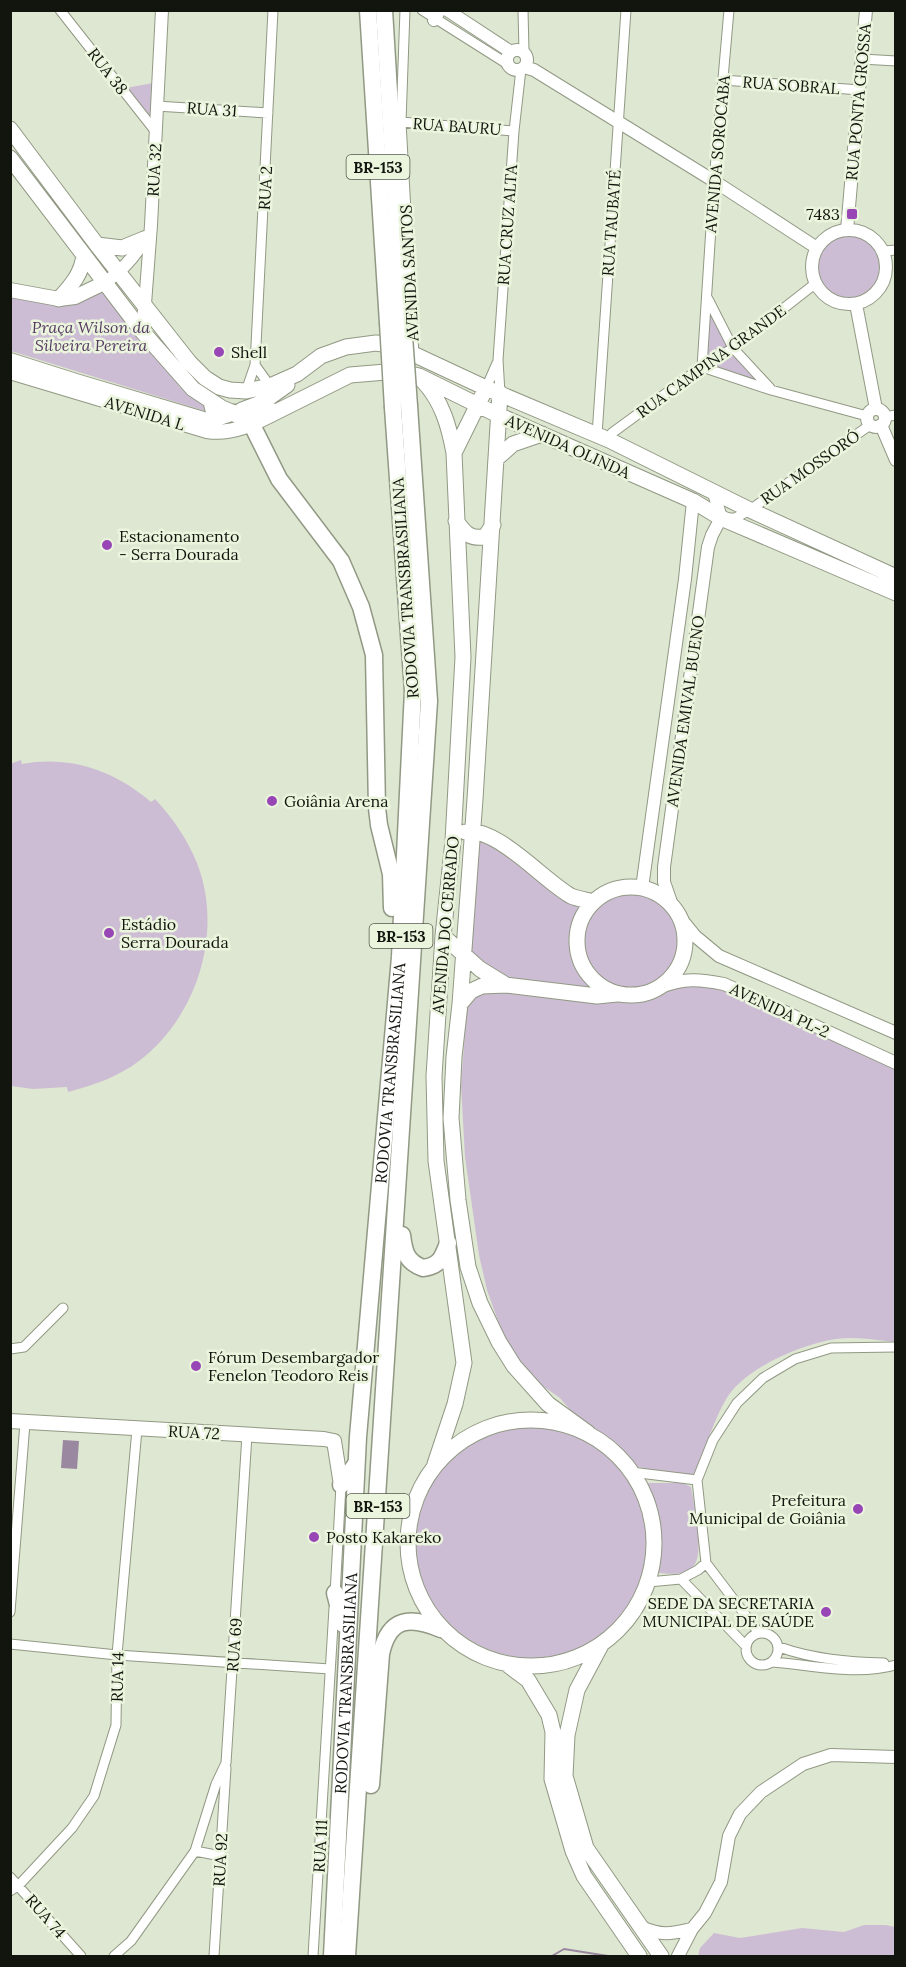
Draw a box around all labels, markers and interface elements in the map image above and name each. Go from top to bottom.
street label: RUA PONTA GROSSA [841,22,875,181]
street label: RUA 38 [84,44,132,98]
street label: RUA SOBRAL [742,72,840,98]
street label: AVENIDA SOROCABA [700,73,734,235]
street label: RUA 31 [186,97,238,121]
street label: RUA BAURU [412,113,502,139]
street label: RUA 32 [143,143,165,197]
road number: BR-153 [346,155,410,179]
street label: RUA CRUZ ALTA [493,163,521,286]
street label: RUA 2 [254,165,276,211]
street label: RUA TAUBATÉ [597,169,625,277]
street label: AVENIDA SANTOS [395,204,423,343]
place label: 7483 [806,204,840,224]
marker: 7483 [845,207,859,221]
street label: RUA CAMPINA GRANDE [632,300,790,422]
park label: Praça Wilson da Silveira Pereira [32,317,150,355]
place label: Shell [231,342,267,362]
marker: Shell [212,345,226,359]
street label: AVENIDA L [102,391,187,435]
street label: AVENIDA OLINDA [502,409,634,483]
street label: RUA MOSSORÓ [757,425,863,509]
street label: RODOVIA TRANSBRASILIANA [387,476,423,699]
place label: Estacionamento - Serra Dourada [119,526,239,564]
marker: Estacionamento - Serra Dourada [100,538,114,552]
street label: AVENIDA EMIVAL BUENO [662,614,708,809]
place label: Goiânia Arena [284,791,388,811]
marker: Goiânia Arena [265,794,279,808]
street label: AVENIDA DO CERRADO [427,835,463,1016]
place label: Estádio Serra Dourada [121,914,229,952]
road number: BR-153 [370,924,432,948]
marker: Estádio Serra Dourada [102,926,116,940]
street label: RODOVIA TRANSBRASILIANA [370,961,410,1184]
street label: AVENIDA PL-2 [726,978,833,1042]
place label: Fórum Desembargador Fenelon Teodoro Reis [208,1347,379,1385]
marker: Fórum Desembargador Fenelon Teodoro Reis [189,1359,203,1373]
street label: RUA 72 [168,1421,220,1443]
place label: Prefeitura Municipal de Goiânia [689,1490,846,1528]
road number: BR-153 [346,1494,410,1518]
marker: Prefeitura Municipal de Goiânia [851,1502,865,1516]
place label: Posto Kakareko [326,1527,441,1547]
marker: Posto Kakareko [307,1530,321,1544]
street label: RODOVIA TRANSBRASILIANA [330,1571,361,1794]
place label: SEDE DA SECRETARIA MUNICIPAL DE SAÚDE [642,1593,815,1631]
marker: SEDE DA SECRETARIA MUNICIPAL DE SAÚDE [819,1605,833,1619]
street label: RUA 69 [222,1617,246,1673]
street label: RUA 14 [107,1651,127,1702]
street label: RUA 111 [309,1819,331,1873]
street label: RUA 92 [209,1833,231,1887]
street label: RUA 74 [22,1890,71,1942]

